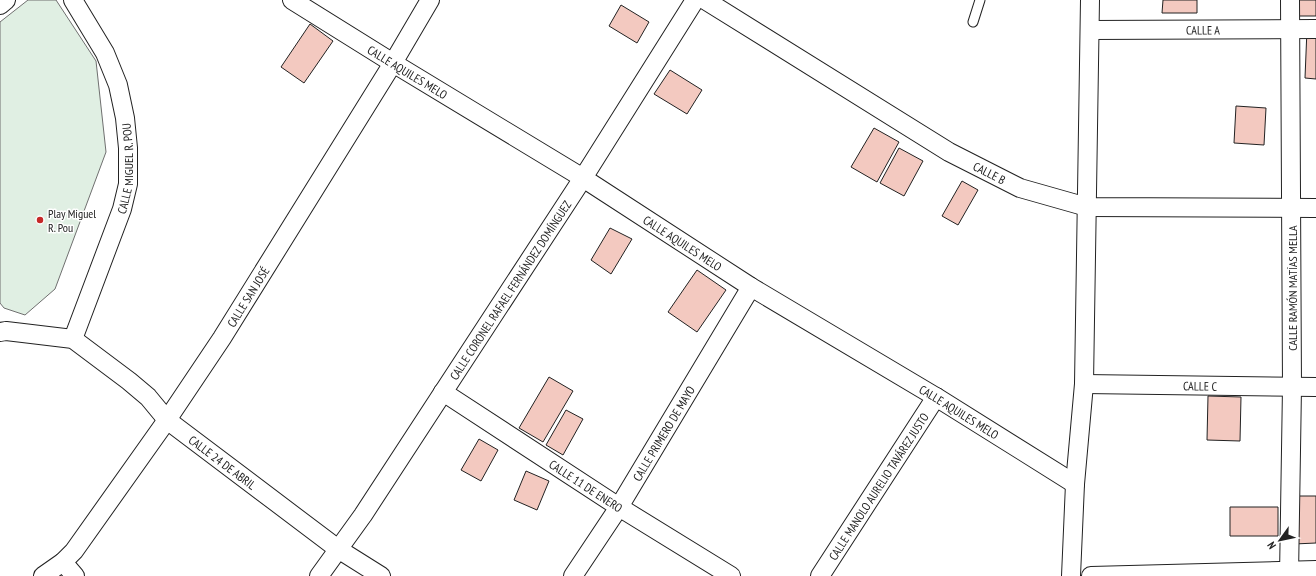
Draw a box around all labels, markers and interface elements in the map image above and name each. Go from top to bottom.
street label: CALLE A [1186,22,1220,37]
street label: CALLE AQUILES MELO [365,42,451,102]
street label: CALLE MIGUEL R. POU [113,122,136,216]
street label: CALLE B [971,158,1009,187]
street label: CALLE CORONEL RAFAEL FERNÁNDEZ DOMÍNGUEZ [446,197,574,382]
place label: Play Miguel R. Pou [48,206,96,235]
street label: CALLE AQUILES MELO [641,212,725,274]
marker: Play Miguel R. Pou [35,215,45,225]
street label: CALLE RAMÓN MATÍAS MELLA [1285,225,1300,351]
street label: CALLE SAN JOSÉ [223,264,272,330]
street label: CALLE C [1183,378,1218,393]
street label: CALLE AQUILES MELO [917,381,1002,442]
street label: CALLE PRIMERO DE MAYO [629,383,698,483]
street label: CALLE MANOLO AURELIO TAVÁREZ JUSTO [825,409,932,563]
street label: CALLE 24 DE ABRIL [186,432,259,492]
street label: CALLE 11 DE ENERO [547,456,626,515]
north arrow [1260,520,1300,560]
text: N [1264,539,1279,552]

